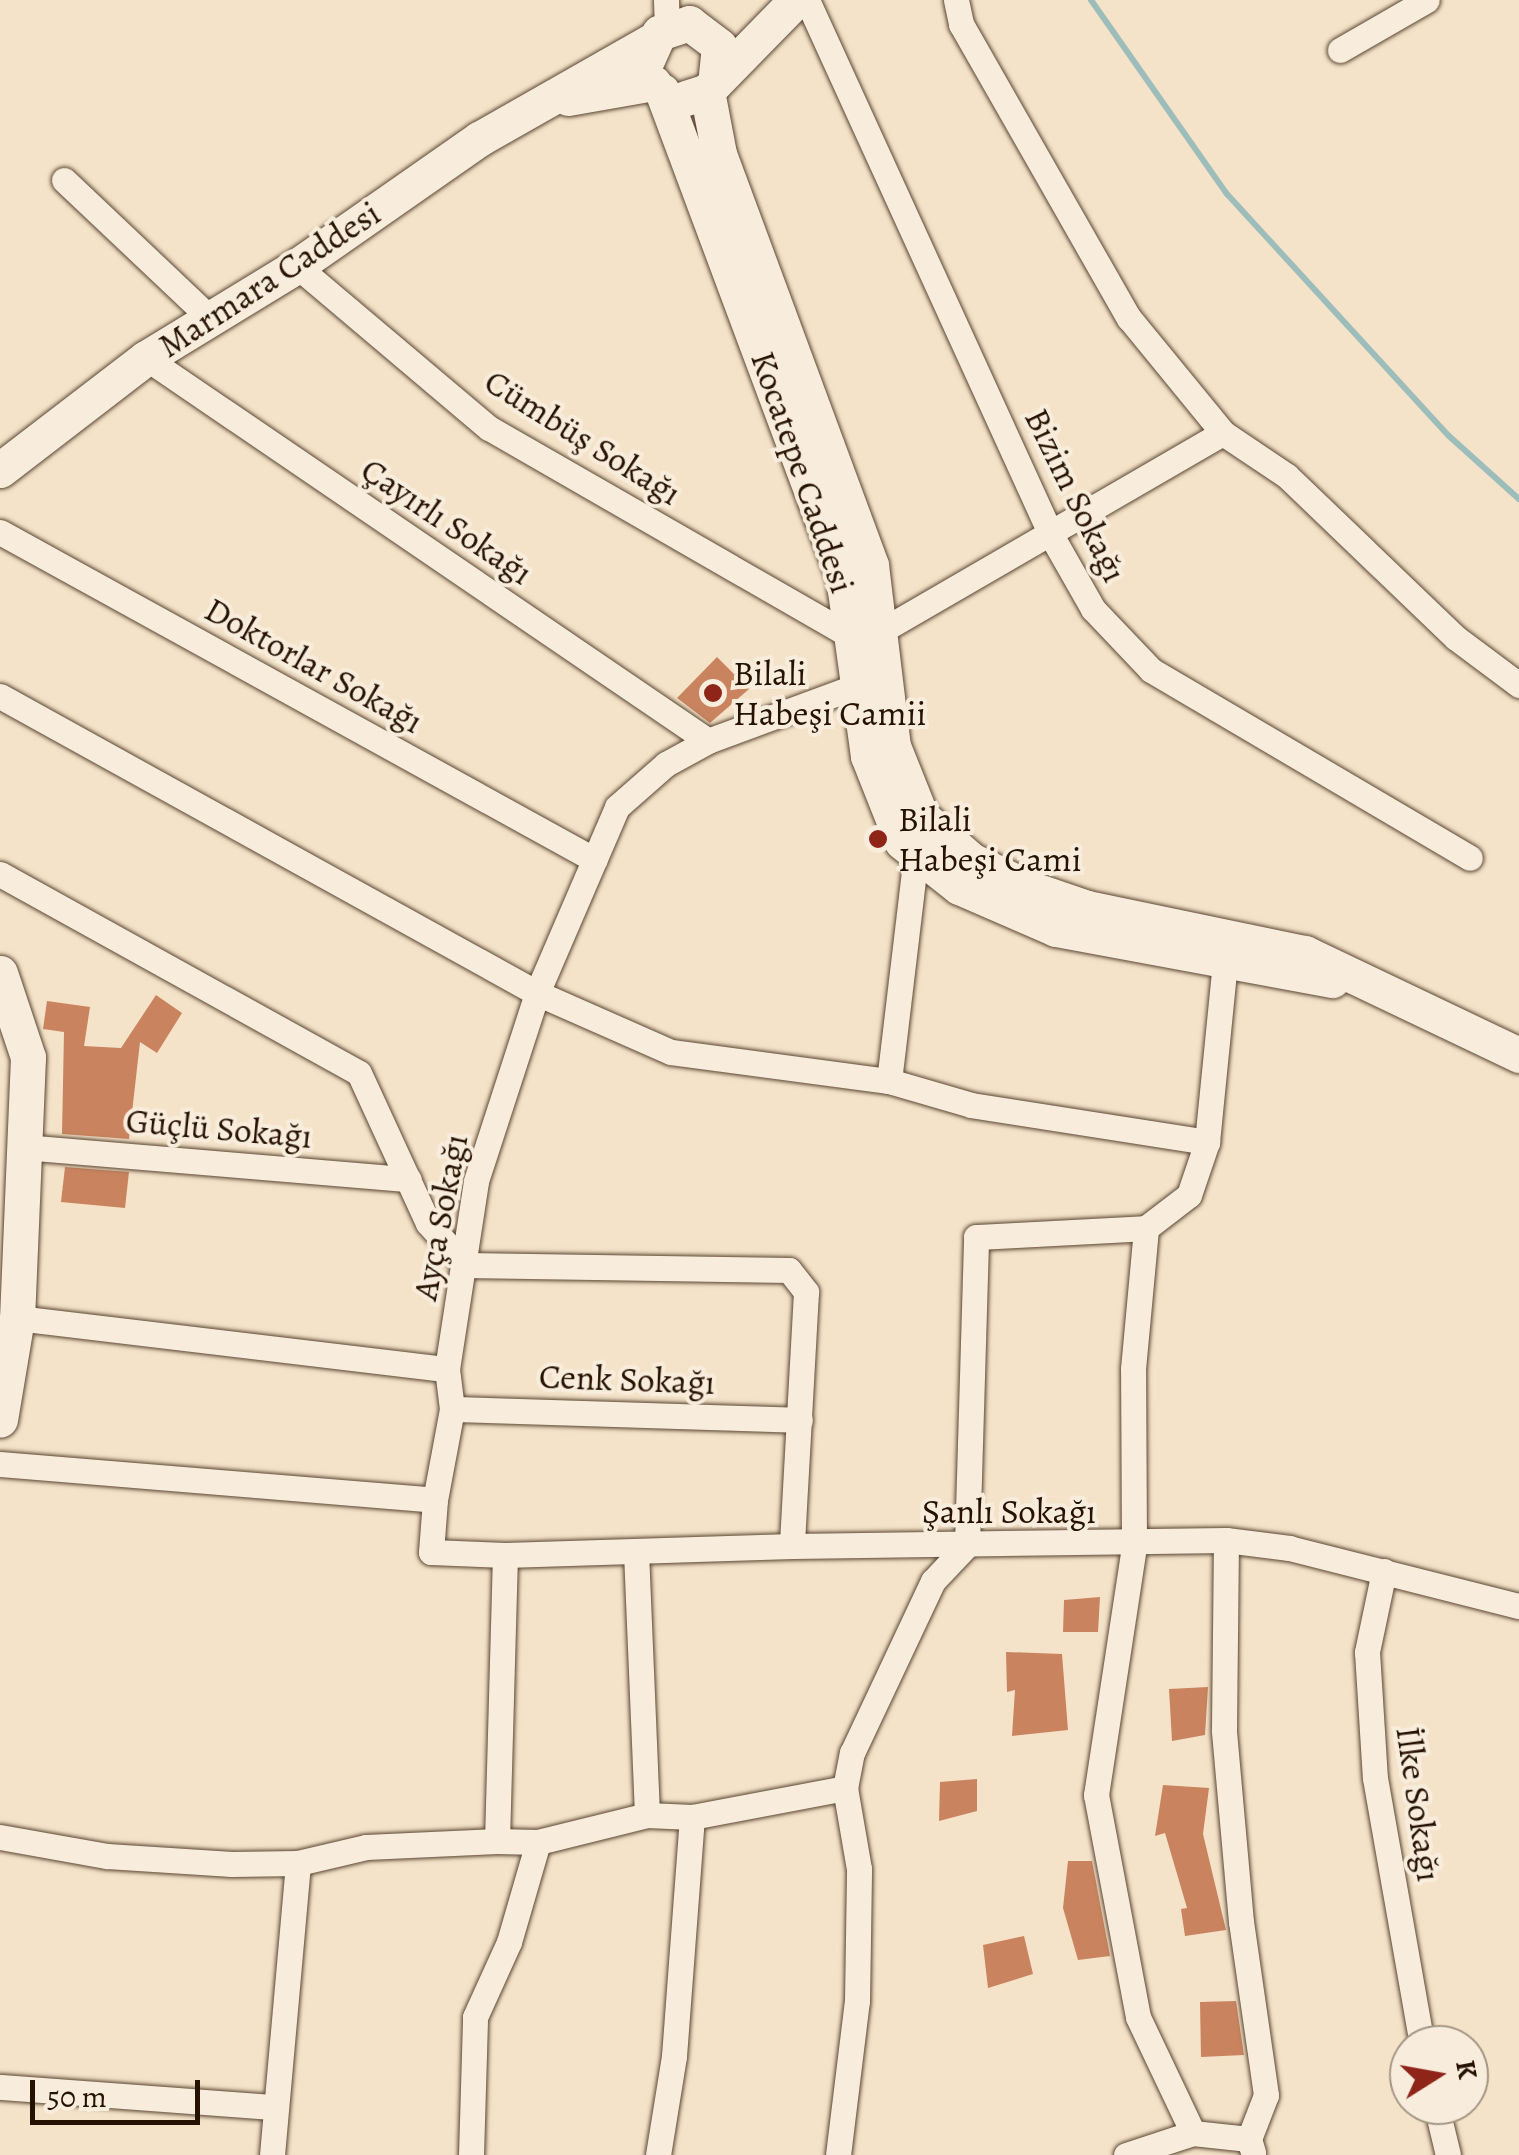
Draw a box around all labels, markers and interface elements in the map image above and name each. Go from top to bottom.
street label: Marmara Caddesi [150,192,388,366]
street label: Kocatepe Caddesi [742,346,864,598]
street label: Cümbüş Sokağı [477,360,689,514]
street label: Bizim Sokağı [1016,401,1136,589]
street label: Çayırlı Sokağı [353,448,541,594]
street label: Doktorlar Sokağı [198,588,430,742]
place label: Bilali Habeşi Camii [733,652,926,734]
marker: Bilali Habeşi Camii [702,682,724,704]
place label: Bilali Habeşi Cami [898,798,1082,880]
marker: Bilali Habeşi Cami [867,828,889,850]
street label: Güçlü Sokağı [124,1099,314,1157]
street label: Ayça Sokağı [403,1130,477,1304]
street label: Cenk Sokağı [538,1355,716,1403]
street label: Şanlı Sokağı [922,1490,1096,1532]
street label: İlke Sokağı [1387,1724,1451,1884]
north arrow [1389,2025,1489,2125]
text: K [1446,2057,1487,2082]
scale bar [35,2060,205,2122]
text: 50 m [47,2077,107,2117]

